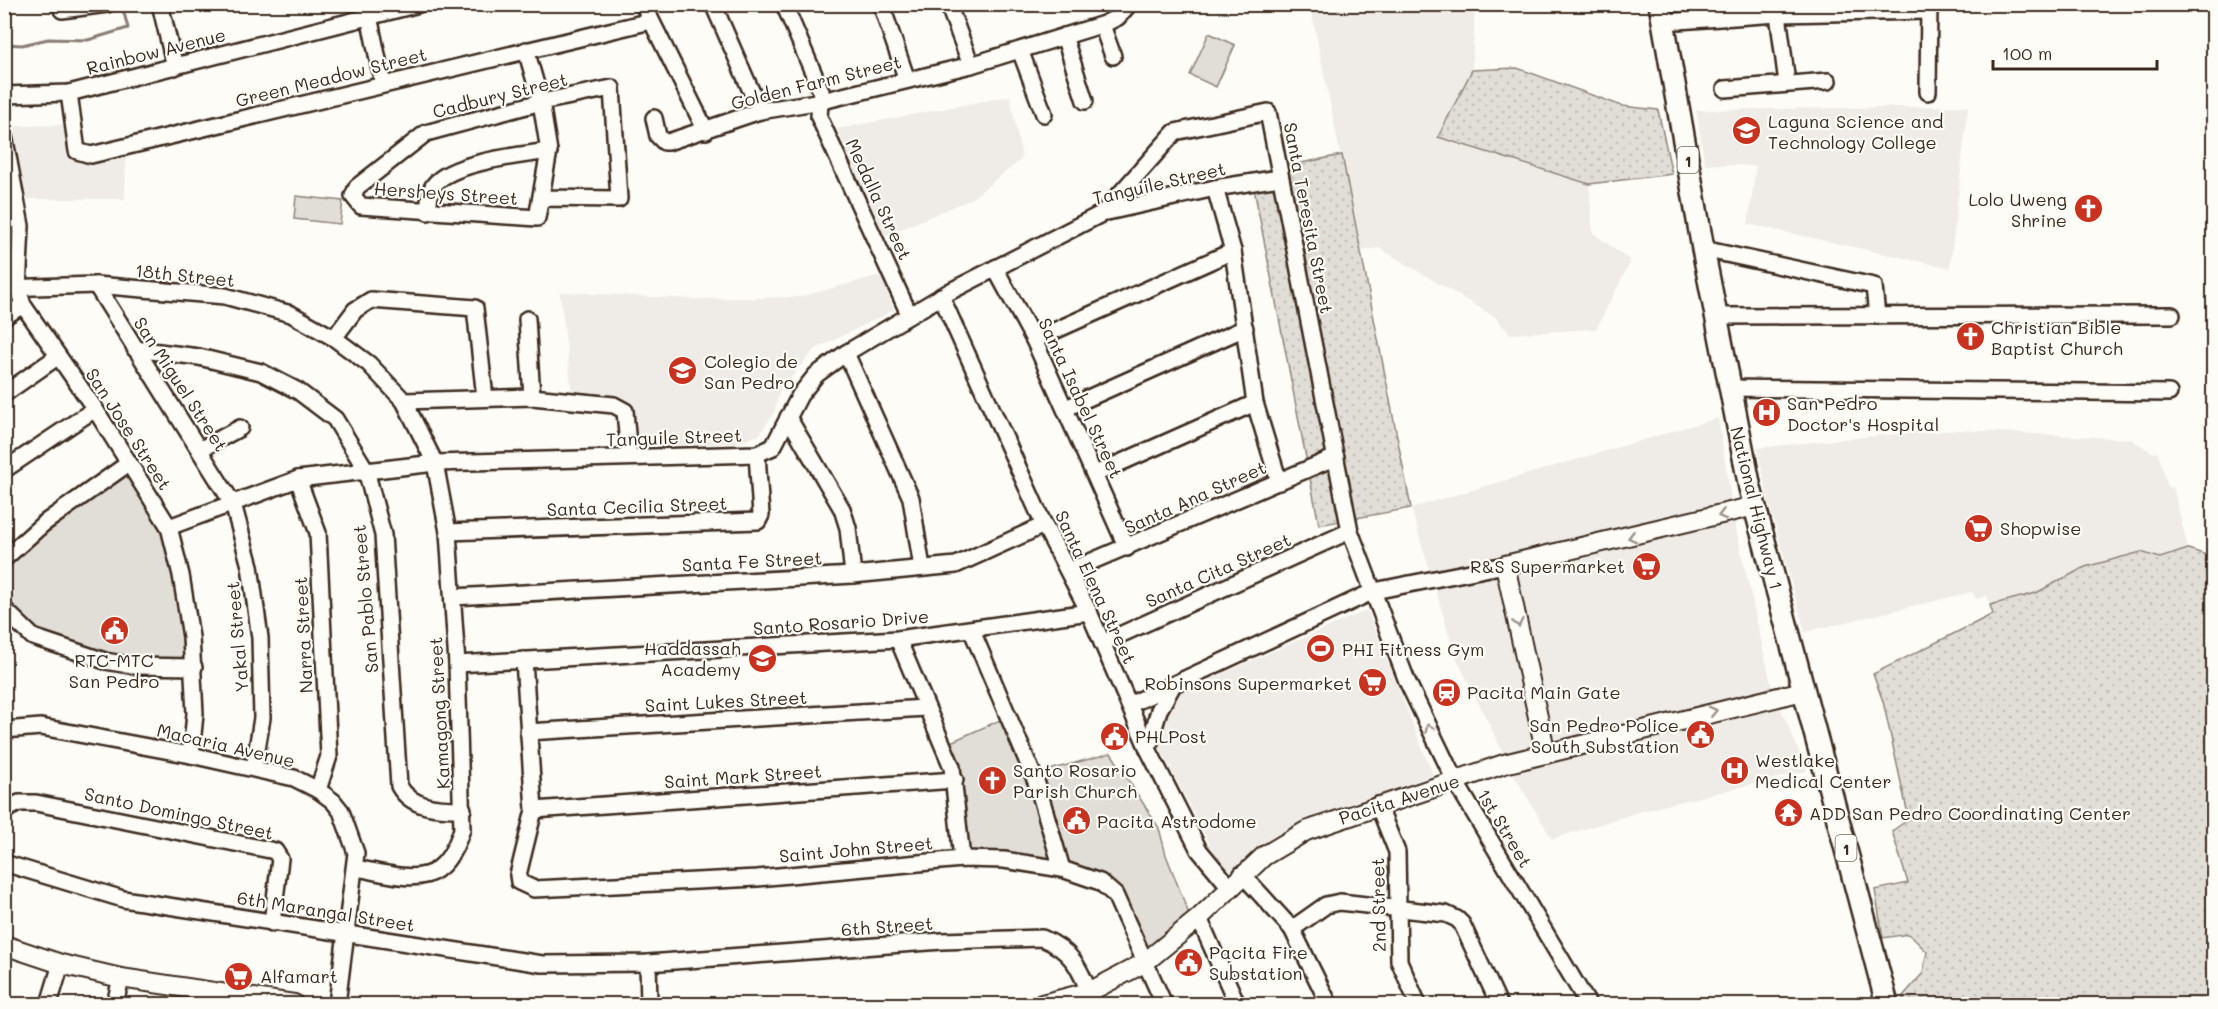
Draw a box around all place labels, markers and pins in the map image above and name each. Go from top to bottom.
place label: Laguna Science and Technology College [1768,109,1943,154]
school or university icon: Laguna Science and Technology College [1731,115,1763,147]
place label: Lolo Uweng Shrine [1968,187,2067,232]
church icon: Lolo Uweng Shrine [2072,193,2104,225]
place label: Christian Bible Baptist Church [1991,315,2123,360]
church icon: Christian Bible Baptist Church [1954,321,1986,353]
place label: Colegio de San Pedro [704,349,798,394]
school or university icon: Colegio de San Pedro [667,355,699,387]
place label: San Pedro Doctor's Hospital [1787,391,1939,436]
hospital icon: San Pedro Doctor's Hospital [1750,397,1782,429]
supermarket icon: Shopwise [1963,512,1995,544]
place label: Shopwise [2000,516,2081,540]
supermarket icon: R&S Supermarket [1630,550,1662,582]
place label: R&S Supermarket [1470,554,1625,578]
public building icon: RTC-MTC San Pedro [98,615,130,647]
sports icon: PHI Fitness Gym [1305,633,1337,665]
place label: Haddassah Academy [644,636,741,681]
place label: PHI Fitness Gym [1342,637,1484,661]
school or university icon: Haddassah Academy [746,642,778,674]
place label: RTC-MTC San Pedro [69,648,159,693]
supermarket icon: Robinsons Supermarket [1357,667,1389,699]
place label: Robinsons Supermarket [1144,671,1352,695]
station icon: Pacita Main Gate [1430,676,1462,708]
place label: Pacita Main Gate [1467,680,1621,704]
place label: San Pedro Police South Substation [1529,713,1679,758]
public building icon: San Pedro Police South Substation [1684,719,1716,751]
public building icon: PHLPost [1098,720,1130,752]
place label: PHLPost [1135,724,1207,748]
place label: Westlake Medical Center [1755,748,1892,793]
hospital icon: Westlake Medical Center [1718,754,1750,786]
place label: Santo Rosario Parish Church [1013,758,1137,803]
church icon: Santo Rosario Parish Church [976,764,1008,796]
temple icon: ADD San Pedro Coordinating Center [1772,797,1804,829]
place label: ADD San Pedro Coordinating Center [1809,801,2131,825]
public building icon: Pacita Astrodome [1060,805,1092,837]
place label: Pacita Astrodome [1097,809,1257,833]
place label: Pacita Fire Substation [1209,940,1308,985]
public building icon: Pacita Fire Substation [1172,946,1204,978]
supermarket icon: Alfamart [223,960,255,992]
place label: Alfamart [260,964,338,988]

